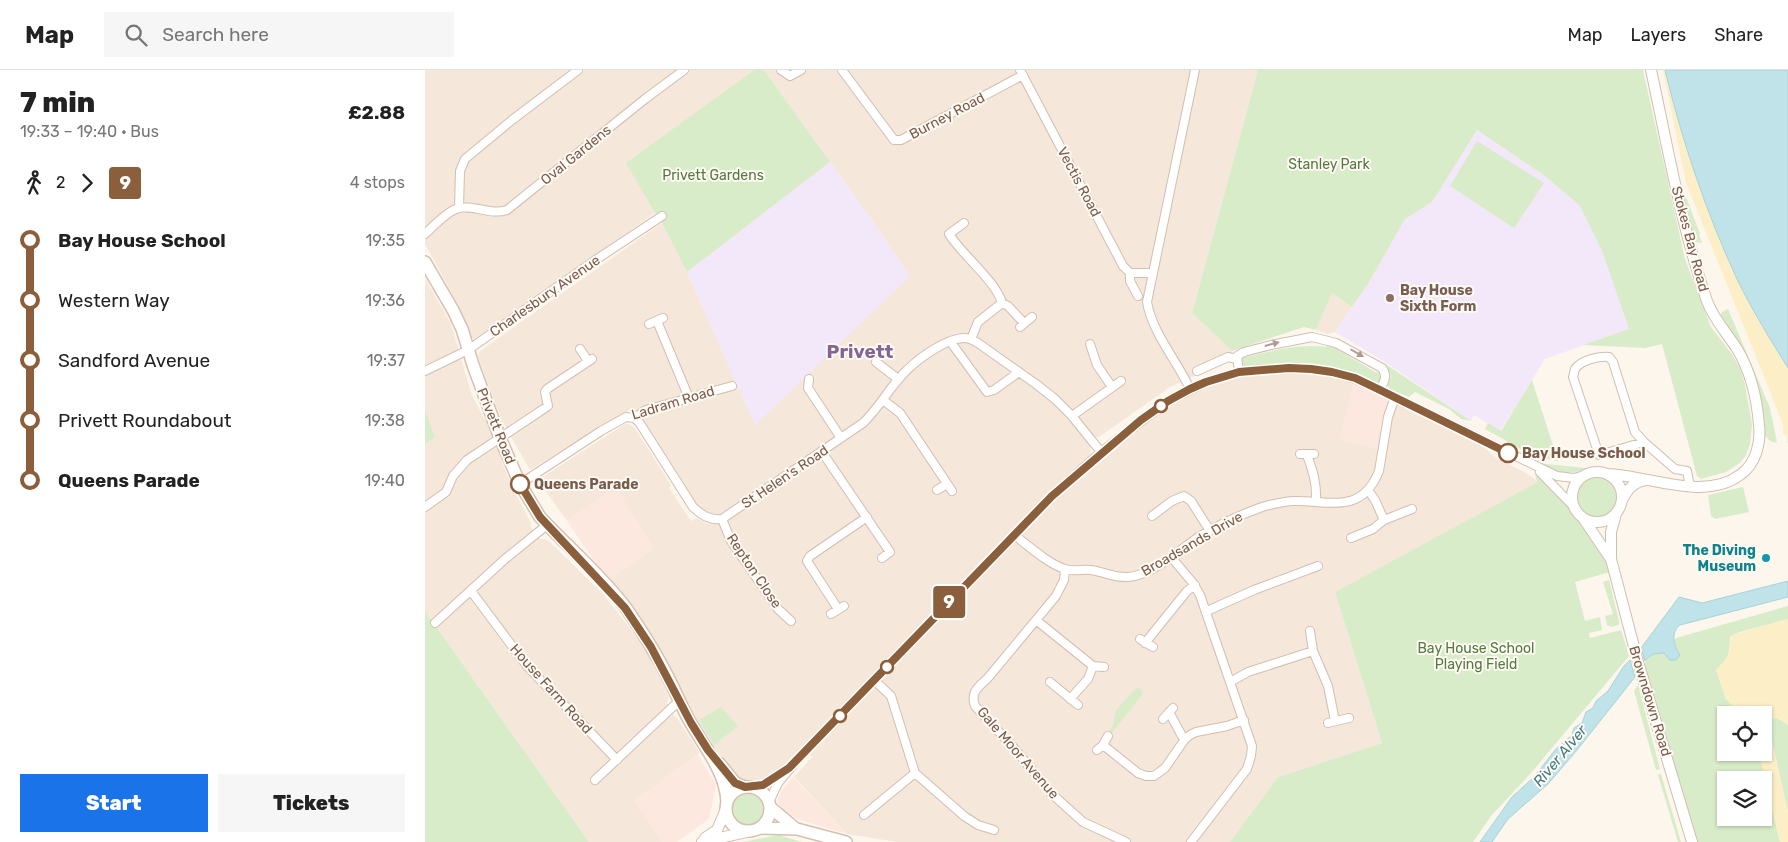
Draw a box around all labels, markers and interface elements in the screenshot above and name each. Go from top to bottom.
search box [104,12,454,57]
text: Map [25,21,74,49]
icon: search [122,21,150,49]
text: Search here [162,23,269,46]
text: Map [1568,24,1603,46]
text: Layers [1631,24,1686,46]
text: Share [1714,24,1763,46]
text: 7 min [20,86,95,119]
street label: Burney Road [906,89,988,143]
text: £2.88 [348,101,405,124]
street label: Oval Gardens [537,121,615,189]
text: 19:33 – 19:40 · Bus [20,122,159,141]
street label: Vectis Road [1054,144,1104,220]
park label: Stanley Park [1288,156,1370,173]
park label: Privett Gardens [662,167,764,184]
icon: walk [20,169,48,197]
icon: forward [73,169,101,197]
text: 9 [119,172,131,194]
text: 2 [56,173,65,192]
text: 4 stops [350,173,405,192]
street label: Stokes Bay Road [1668,184,1712,294]
text: Bay House School [58,229,226,252]
text: 19:35 [365,231,405,250]
street label: Charlesbury Avenue [487,251,604,340]
place label: Bay House Sixth Form [1400,282,1477,315]
text: Western Way [58,289,170,312]
text: 19:36 [365,291,405,310]
marker: Bay House Sixth Form [1384,292,1396,304]
district label: Privett [827,340,894,363]
one-way arrow [1265,340,1280,348]
text: Sandford Avenue [58,349,210,372]
one-way arrow [1351,349,1364,358]
text: 19:37 [367,351,405,370]
street label: Ladram Road [629,382,717,424]
street label: Privett Road [473,385,519,467]
unlabelled marker [1154,399,1168,413]
text: Privett Roundabout [58,409,231,432]
text: 19:38 [365,411,405,430]
street label: St Helen's Road [738,442,832,512]
marker: Bay House School [1498,443,1518,463]
place label: Bay House School [1522,445,1646,462]
text: Queens Parade [58,469,200,492]
text: 19:40 [364,471,405,490]
marker: Queens Parade [510,474,530,494]
place label: Queens Parade [534,476,639,493]
street label: Broadsands Drive [1138,508,1246,580]
street label: Repton Close [723,530,785,612]
place label: The Diving Museum [1683,542,1756,575]
marker: The Diving Museum [1760,552,1772,564]
line badge: 9 [933,586,965,618]
text: 9 [943,591,955,613]
park label: Bay House School Playing Field [1417,640,1535,673]
street label: House Farm Road [506,641,596,737]
street label: Browndown Road [1625,644,1675,758]
unlabelled marker [880,660,894,674]
street label: Gale Moor Avenue [973,704,1063,803]
map controls [1717,706,1772,826]
button: locate [1717,706,1772,761]
unlabelled marker [833,709,847,723]
water label: River Alver [1529,721,1592,790]
button: layers [1717,771,1772,826]
button: Start [20,774,208,832]
button: Tickets [218,774,405,832]

